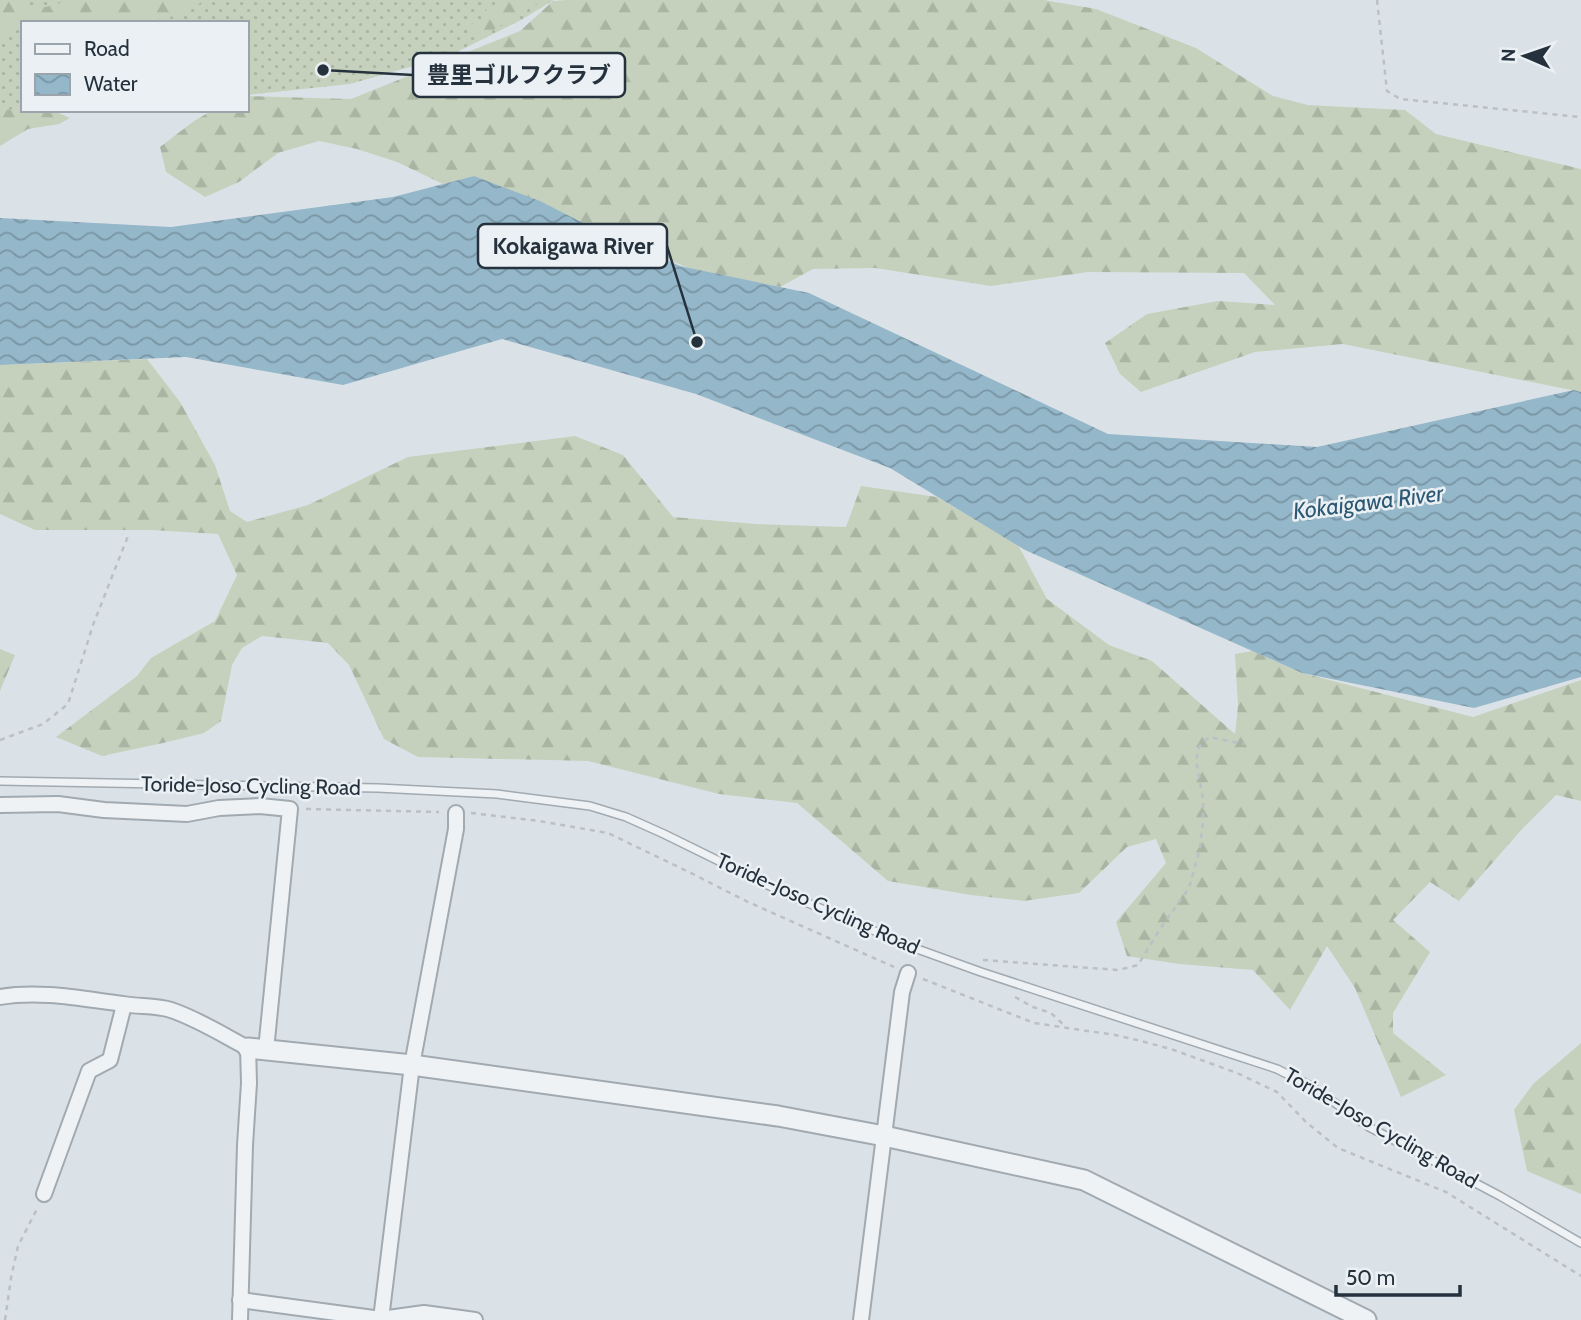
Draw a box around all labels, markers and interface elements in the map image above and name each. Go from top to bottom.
legend [21,21,248,112]
north arrow [1490,21,1560,91]
text: Road [84,36,130,61]
text: N [1497,48,1520,63]
callout: 豊里ゴルフクラブ [413,53,625,97]
text: 豊里ゴルフクラブ [427,61,611,89]
text: Water [84,71,138,96]
callout: Kokaigawa River [478,224,667,268]
text: Kokaigawa River [492,232,654,260]
water label: Kokaigawa River [1291,479,1446,525]
street label: Toride-Joso Cycling Road [141,771,361,800]
street label: Toride-Joso Cycling Road [713,847,924,960]
street label: Toride-Joso Cycling Road [1280,1062,1483,1193]
scale bar [1336,1254,1460,1298]
text: 50 m [1346,1265,1395,1290]

